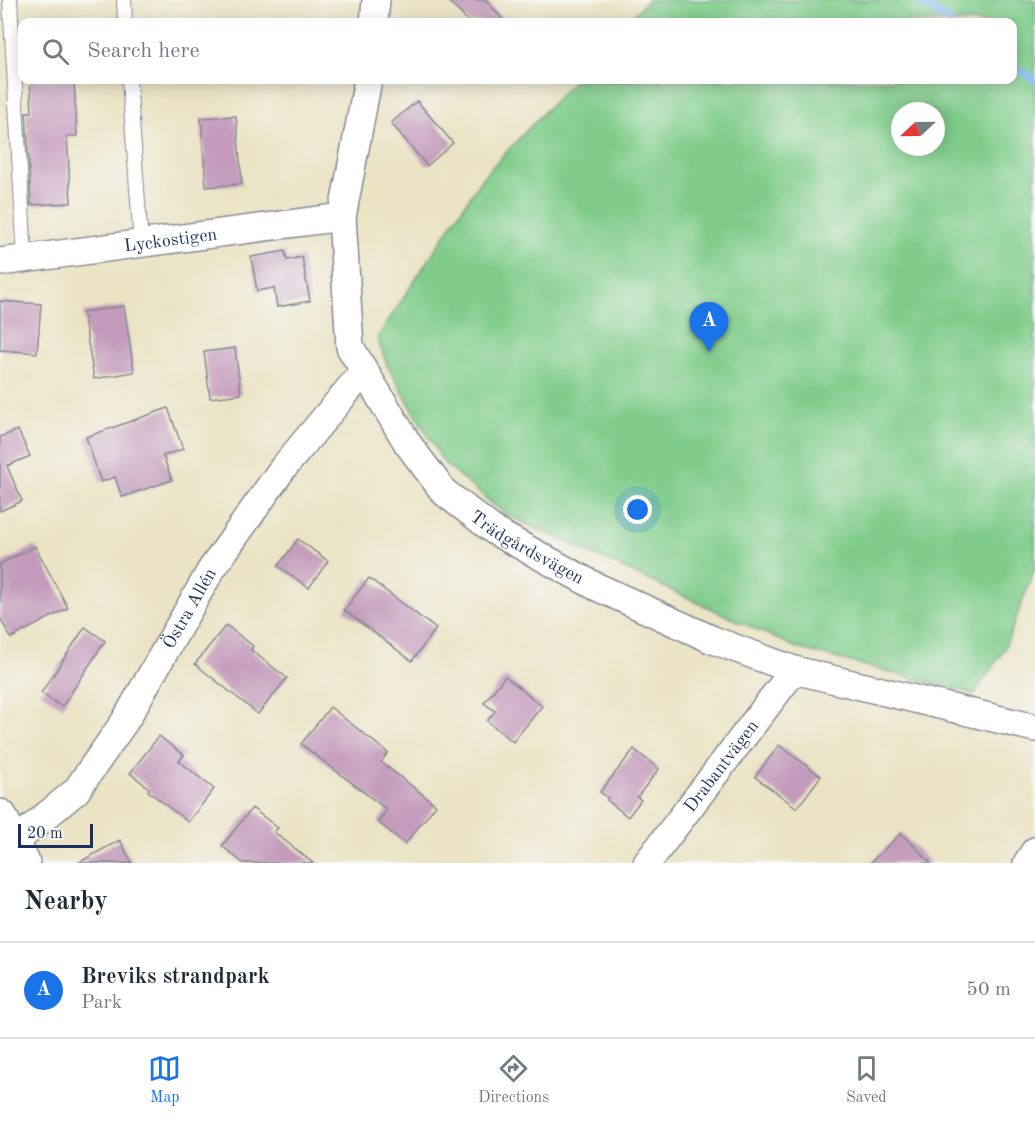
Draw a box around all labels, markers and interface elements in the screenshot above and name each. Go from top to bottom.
search box [18,18,1017,84]
icon: search [39,35,72,68]
text: Search here [87,40,200,62]
north arrow [891,102,945,156]
street label: Lyckostigen [123,225,219,256]
pin: A [690,302,728,352]
your location [623,495,652,524]
street label: Trädgårdsvägen [467,508,587,588]
street label: Östra Allén [157,565,220,652]
street label: Drabantvägen [681,717,763,816]
scale bar [18,821,93,848]
text: 20 m [27,826,63,842]
text: Nearby [24,889,108,915]
text: Breviks strandpark [81,966,270,988]
text: A [36,980,51,1000]
text: 50 m [966,980,1011,1000]
text: Park [81,993,122,1013]
tab: Map [148,1052,181,1108]
tab: Directions [478,1052,549,1108]
tab: Saved [846,1052,887,1108]

